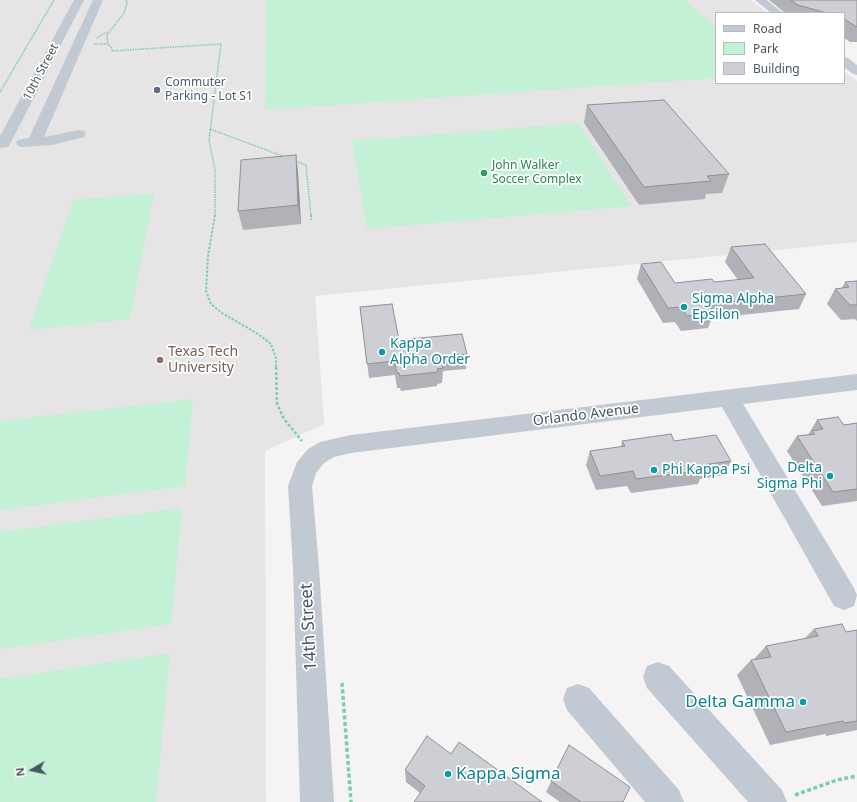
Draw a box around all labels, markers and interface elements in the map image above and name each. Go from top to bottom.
legend [715,12,845,84]
text: Road [753,20,782,37]
text: Park [753,40,778,57]
street label: 10th Street [20,41,62,103]
text: Building [753,60,800,77]
place label: Commuter Parking - Lot S1 [165,76,253,104]
marker: Commuter Parking - Lot S1 [152,85,162,95]
place label: John Walker Soccer Complex [492,159,582,187]
marker: John Walker Soccer Complex [479,168,489,178]
place label: Sigma Alpha Epsilon [692,291,774,324]
marker: Sigma Alpha Epsilon [679,302,689,312]
place label: Kappa Alpha Order [390,336,470,368]
place label: Texas Tech University [168,344,238,376]
marker: Kappa Alpha Order [377,347,387,357]
marker: Texas Tech University [155,355,165,365]
street label: Orlando Avenue [532,400,640,430]
place label: Delta Sigma Phi [757,460,822,492]
place label: Phi Kappa Psi [662,462,750,478]
marker: Phi Kappa Psi [649,465,659,475]
marker: Delta Sigma Phi [825,471,835,481]
street label: 14th Street [297,583,321,671]
place label: Delta Gamma [685,692,795,712]
marker: Delta Gamma [798,697,808,707]
north arrow [12,750,52,790]
place label: Kappa Sigma [456,764,561,784]
text: N [12,766,28,778]
marker: Kappa Sigma [443,769,453,779]

